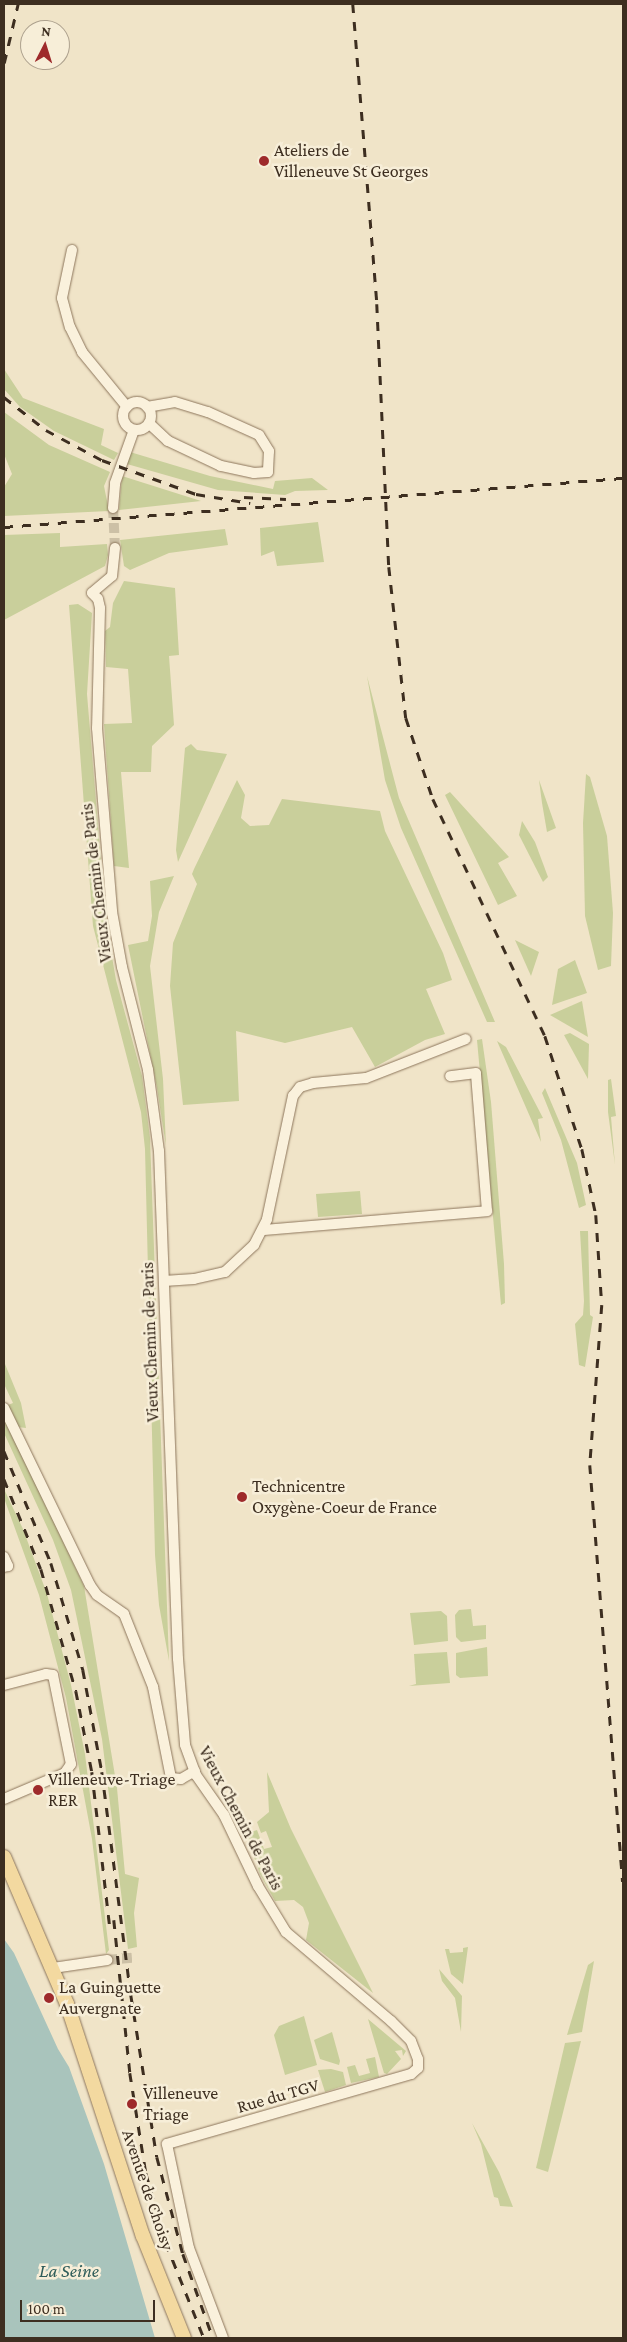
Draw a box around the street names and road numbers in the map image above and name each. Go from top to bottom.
street label: Vieux Chemin de Paris [76,802,116,964]
street label: Vieux Chemin de Paris [136,1261,164,1423]
street label: Vieux Chemin de Paris [194,1742,288,1894]
street label: Rue du TGV [235,2074,321,2118]
street label: Avenue de Choisy [117,2127,179,2253]

